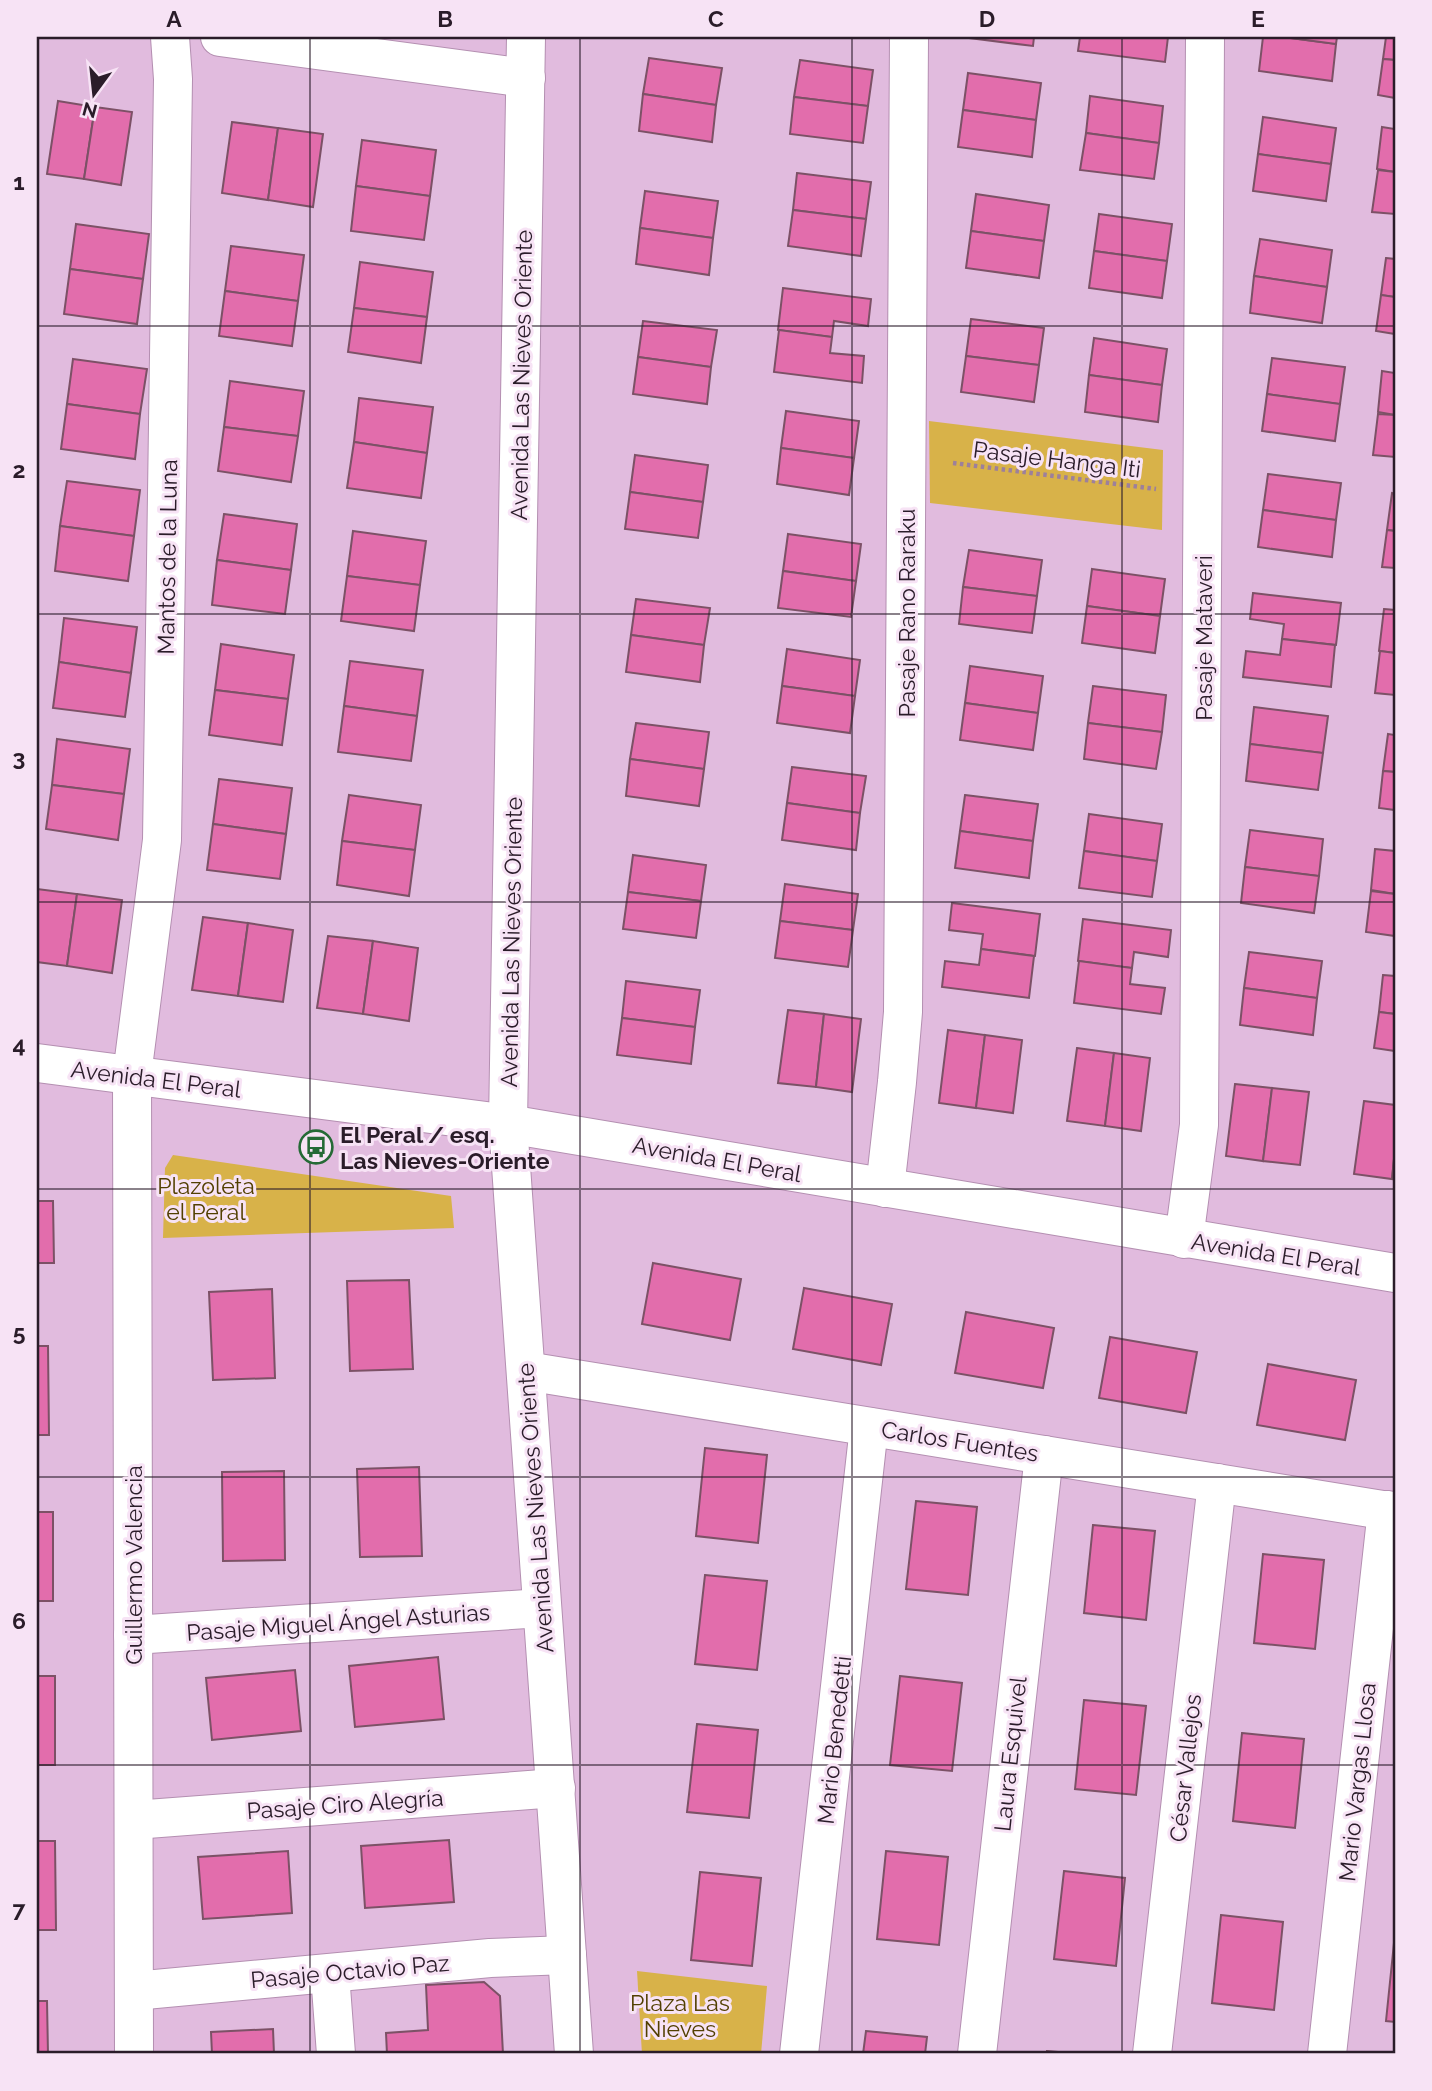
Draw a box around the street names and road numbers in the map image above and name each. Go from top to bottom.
street label: Avenida Las Nieves Oriente [505,230,537,520]
street label: Pasaje Hanga Iti [972,435,1142,483]
street label: Mantos de la Luna [152,459,182,655]
street label: Pasaje Rano Raraku [893,508,920,718]
street label: Pasaje Mataveri [1190,555,1217,721]
street label: Avenida Las Nieves Oriente [495,797,527,1087]
street label: Avenida El Peral [69,1055,243,1103]
street label: Avenida El Peral [630,1131,804,1187]
street label: Avenida El Peral [1189,1227,1363,1281]
street label: Avenida Las Nieves Oriente [511,1362,559,1654]
street label: Carlos Fuentes [880,1415,1040,1467]
street label: Guillermo Valencia [120,1465,147,1665]
street label: Pasaje Miguel Ángel Asturias [185,1598,491,1646]
street label: Mario Benedetti [812,1655,856,1825]
street label: Laura Esquivel [988,1674,1032,1833]
street label: Mario Vargas Llosa [1333,1681,1381,1883]
street label: César Vallejos [1164,1693,1206,1843]
street label: Pasaje Ciro Alegría [246,1784,444,1824]
street label: Pasaje Octavio Paz [249,1949,451,1993]

